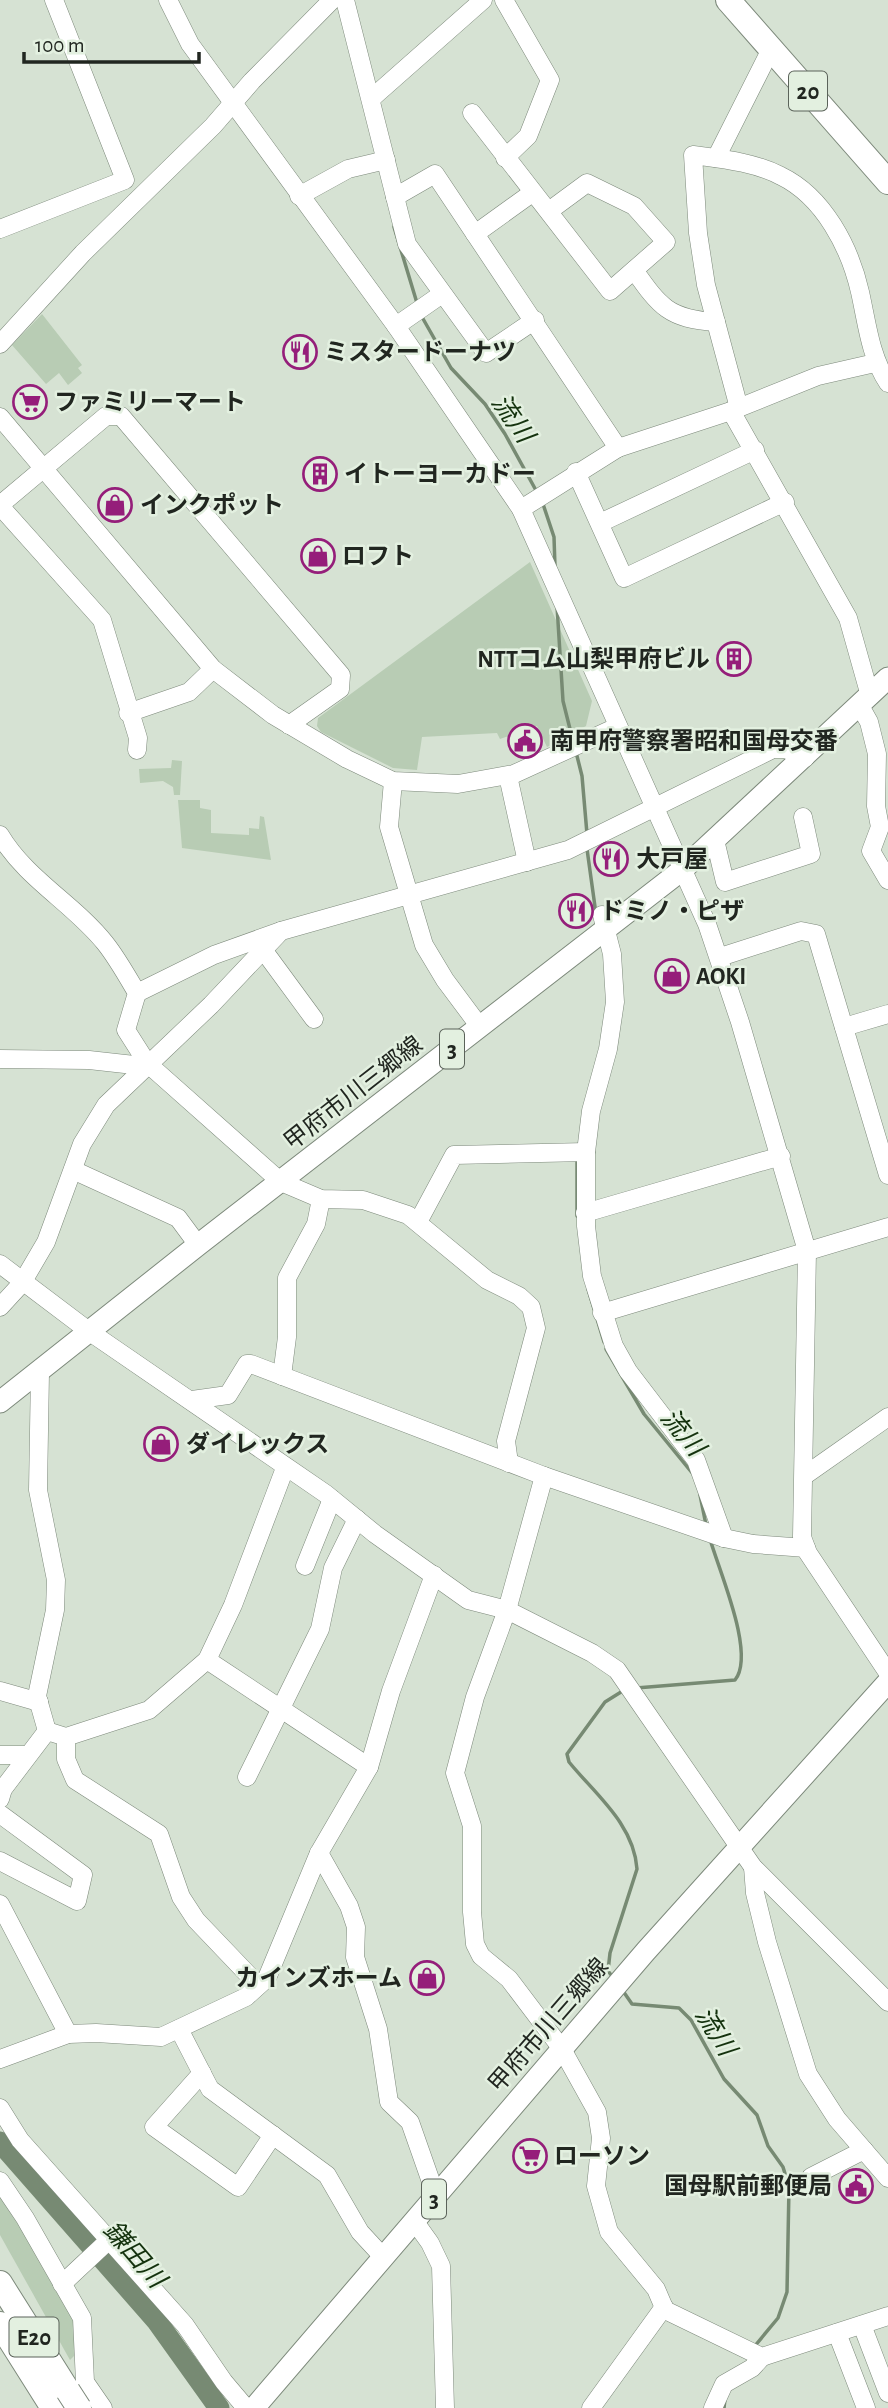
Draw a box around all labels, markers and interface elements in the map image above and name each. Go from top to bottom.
scale bar [24,21,200,65]
text: 100 m [35,35,85,56]
road number: 20 [789,72,827,110]
restaurant icon: ミスタードーナツ [281,333,319,371]
place label: ミスタードーナツ [324,339,516,365]
supermarket icon: ファミリーマート [11,383,49,421]
water label: 流川 [487,389,540,450]
place label: ファミリーマート [54,391,246,415]
building icon: イトーヨーカドー [301,455,339,493]
place label: イトーヨーカドー [344,462,536,487]
shop icon: インクポット [96,486,134,524]
place label: インクポット [140,492,284,518]
shop icon: ロフト [299,537,337,575]
place label: ロフト [342,545,414,569]
building icon: NTTコム山梨甲府ビル [715,640,753,678]
place label: NTTコム山梨甲府ビル [477,646,710,672]
public building icon: 南甲府警察署昭和国母交番 [506,722,544,760]
place label: 南甲府警察署昭和国母交番 [550,728,838,754]
restaurant icon: 大戸屋 [592,840,630,878]
place label: 大戸屋 [636,846,708,872]
restaurant icon: ドミノ・ピザ [557,892,595,930]
place label: ドミノ・ピザ [600,899,744,924]
shop icon: AOKI [653,957,691,995]
place label: AOKI [696,965,746,989]
road number: 3 [440,1030,464,1068]
street label: 甲府市川三郷線 [279,1031,427,1155]
water label: 流川 [656,1404,712,1463]
shop icon: ダイレックス [142,1425,180,1463]
place label: ダイレックス [186,1431,329,1457]
street label: 甲府市川三郷線 [483,1953,613,2097]
shop icon: カインズホーム [408,1959,446,1997]
place label: カインズホーム [235,1965,402,1991]
water label: 流川 [690,2002,742,2063]
supermarket icon: ローソン [511,2137,549,2175]
place label: ローソン [554,2145,650,2169]
public building icon: 国母駅前郵便局 [837,2167,875,2205]
place label: 国母駅前郵便局 [664,2173,832,2199]
road number: 3 [422,2180,446,2218]
water label: 鎌田川 [99,2216,172,2295]
road number: E20 [9,2318,58,2356]

